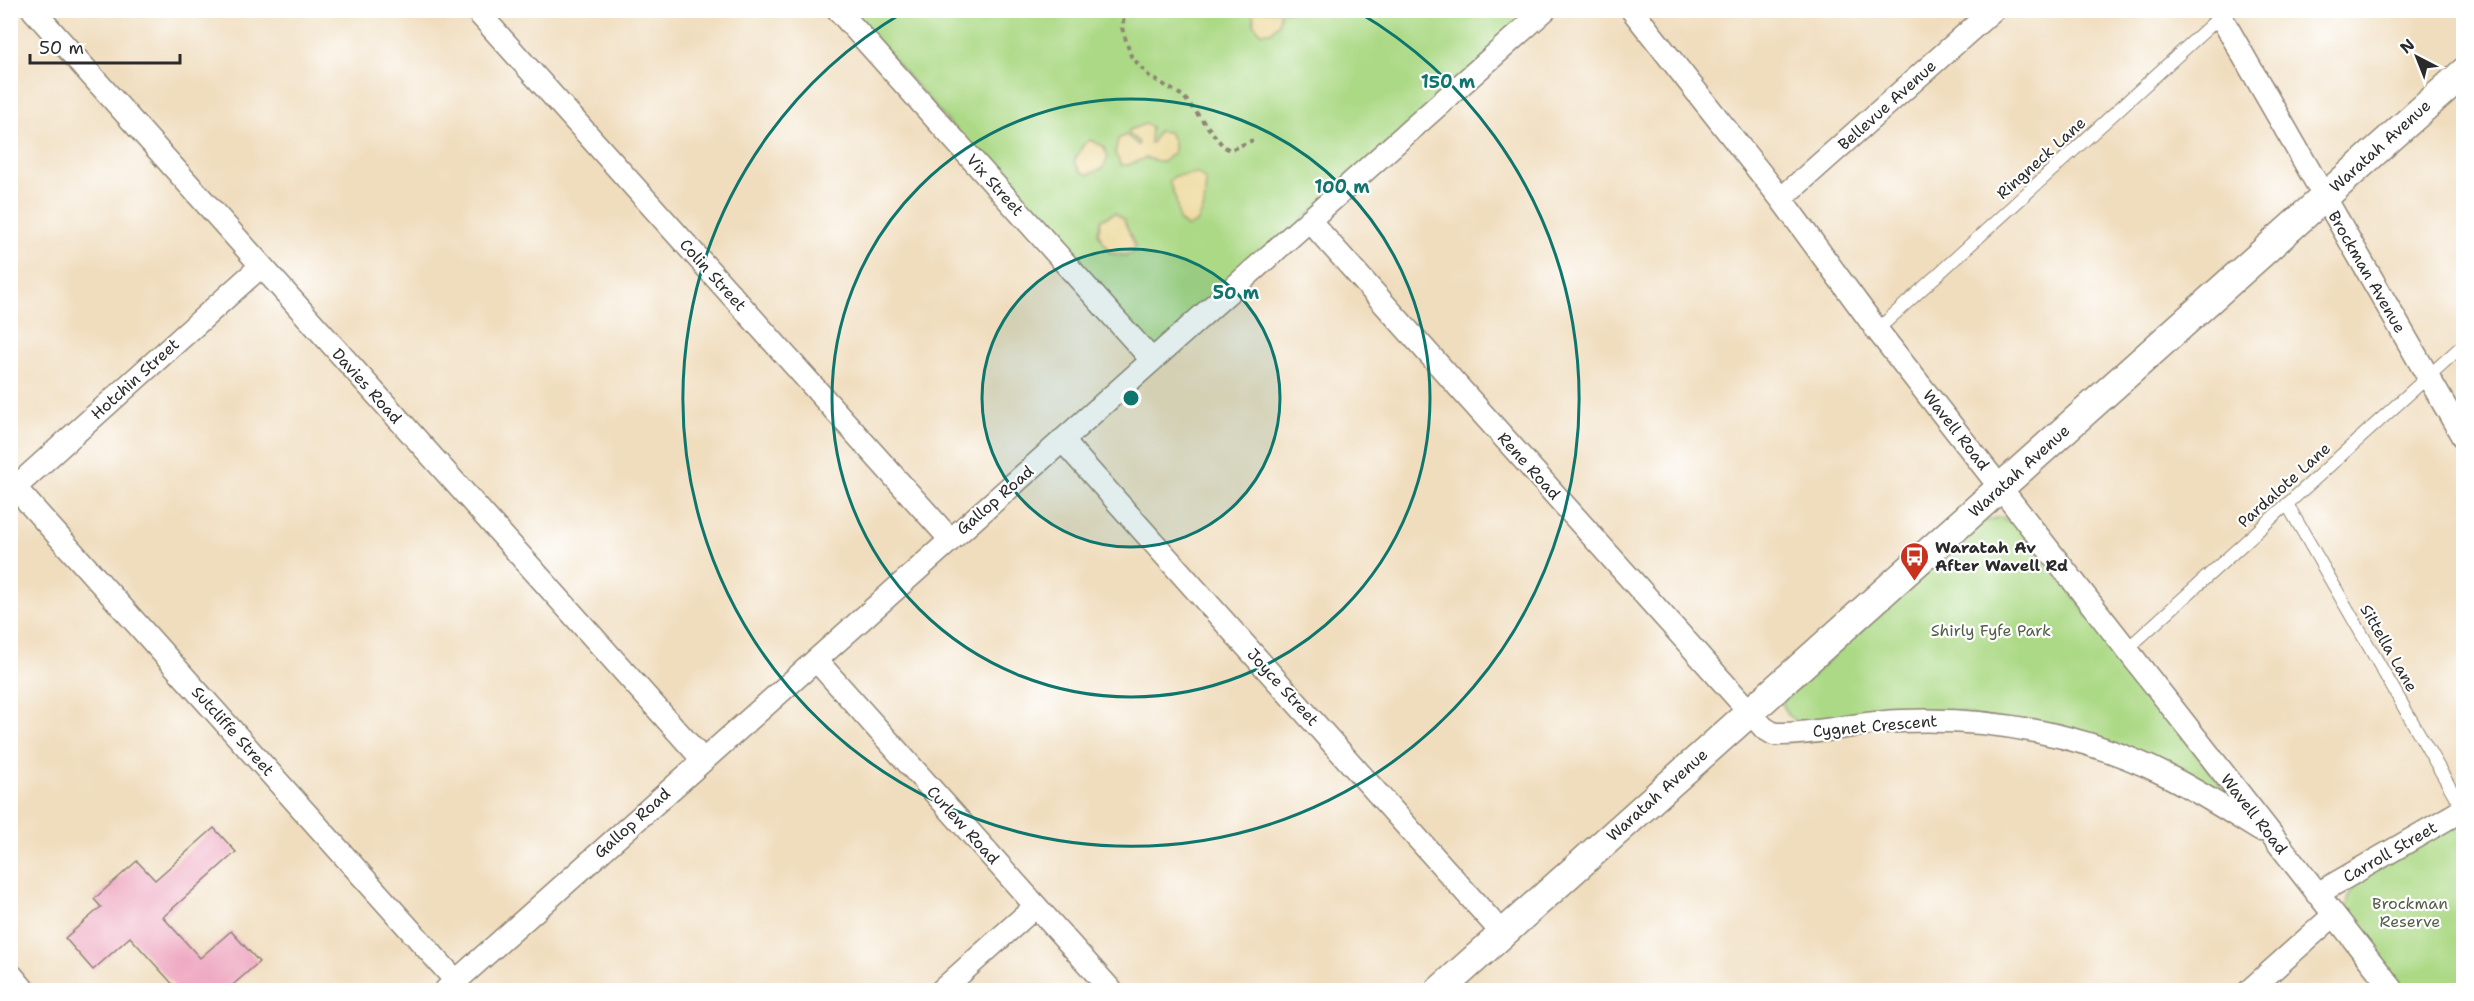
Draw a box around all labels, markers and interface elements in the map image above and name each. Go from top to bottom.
scale bar [30,27,180,65]
north arrow [2387,27,2447,87]
text: N [2396,34,2419,58]
text: 50 m [39,36,84,60]
street label: Bellevue Avenue [1833,55,1941,155]
text: 150 m [1421,70,1476,94]
street label: Waratah Avenue [2325,95,2435,197]
street label: Ringneck Lane [1992,112,2090,204]
street label: Vix Street [962,150,1028,220]
text: 100 m [1314,175,1370,199]
street label: Brockman Avenue [2323,207,2411,337]
street label: Colin Street [675,234,751,316]
text: 50 m [1213,281,1260,305]
street label: Hotchin Street [86,334,184,424]
street label: Davies Road [327,344,407,428]
street label: Wavell Road [1918,385,1994,475]
centre of rings [1121,388,1141,408]
street label: Waratah Avenue [1964,420,2074,522]
street label: Rene Road [1493,428,1565,504]
street label: Pardalote Lane [2233,438,2335,532]
street label: Gallop Road [952,461,1038,539]
place label: Waratah Av After Wavell Rd [1935,537,2068,576]
bus stop icon: Waratah Av After Wavell Rd [1898,540,1930,582]
street label: Sittella Lane [2356,600,2422,696]
park label: Shirly Fyfe Park [1931,620,2051,641]
street label: Joyce Street [1243,644,1323,730]
street label: Sutcliffe Street [187,682,279,780]
street label: Cygnet Crescent [1812,710,1938,742]
street label: Waratah Avenue [1602,744,1712,846]
street label: Wavell Road [2216,769,2292,859]
street label: Curlew Road [922,781,1004,869]
street label: Gallop Road [589,783,675,863]
street label: Carroll Street [2339,817,2441,887]
park label: Brockman Reserve [2372,893,2448,932]

